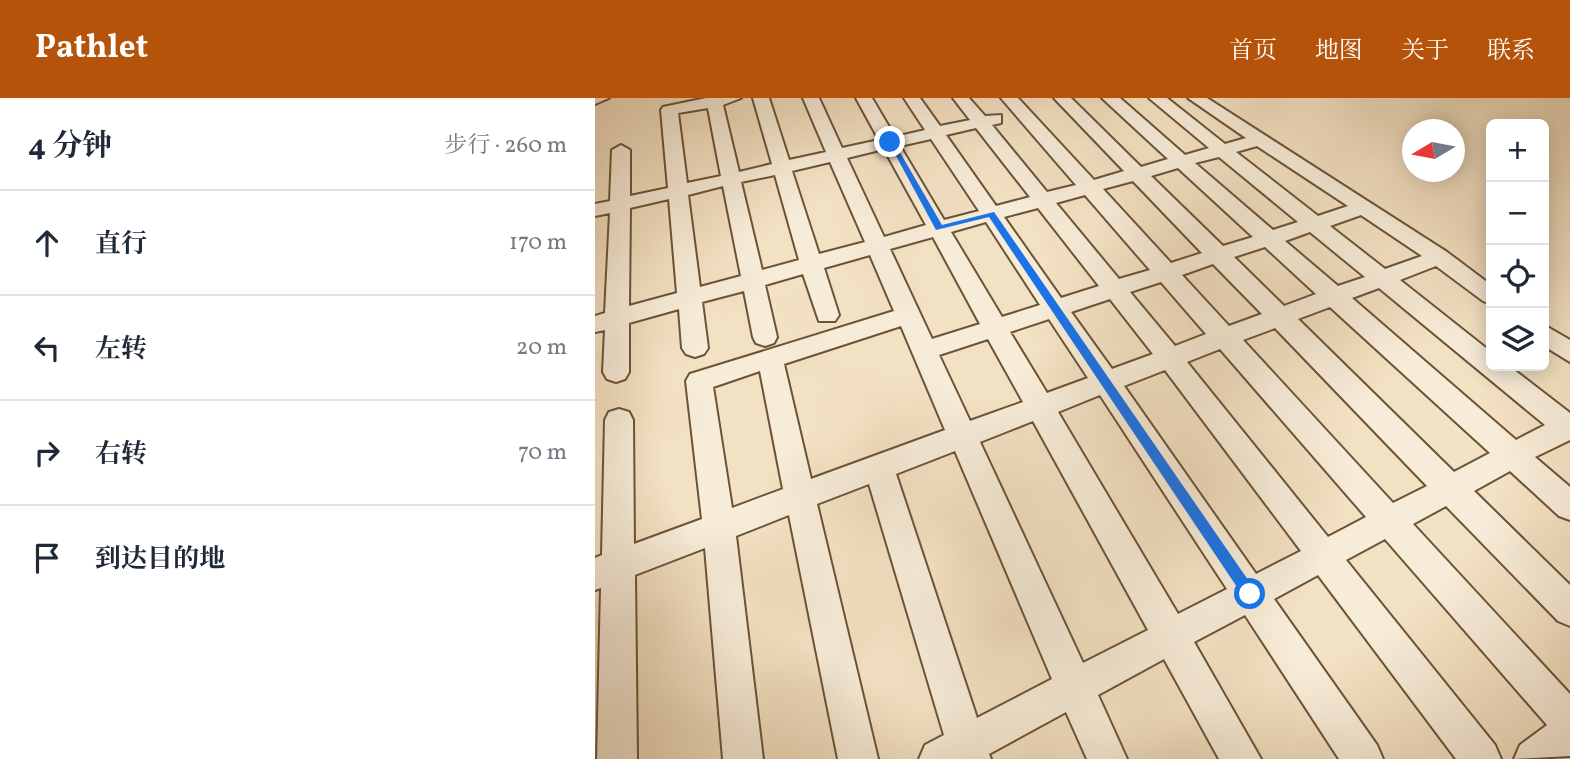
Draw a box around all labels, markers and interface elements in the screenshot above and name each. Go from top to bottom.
text: Pathlet [35,26,148,72]
text: 首页 [1229,35,1277,69]
text: 地图 [1315,35,1363,69]
text: 关于 [1401,35,1449,69]
text: 联系 [1487,35,1535,69]
north arrow [1402,119,1465,182]
map controls [1486,119,1549,371]
button: + [1486,119,1549,182]
text: 4 分钟 [28,126,112,168]
route end [874,126,905,157]
text: 步行 · 260 m [445,130,567,162]
button: − [1486,182,1549,245]
icon: ahead [28,224,66,262]
text: 直行 [95,227,147,263]
text: 170 m [509,227,567,259]
button: locate [1486,245,1549,308]
button: layers [1486,308,1549,371]
icon: left [28,329,66,367]
text: 左转 [95,332,147,368]
text: 20 m [516,332,567,364]
icon: right [28,434,66,472]
text: 右转 [95,437,147,473]
text: 70 m [518,437,567,469]
icon: arrive [28,539,66,577]
text: 到达目的地 [95,542,225,578]
route start [1234,578,1265,609]

